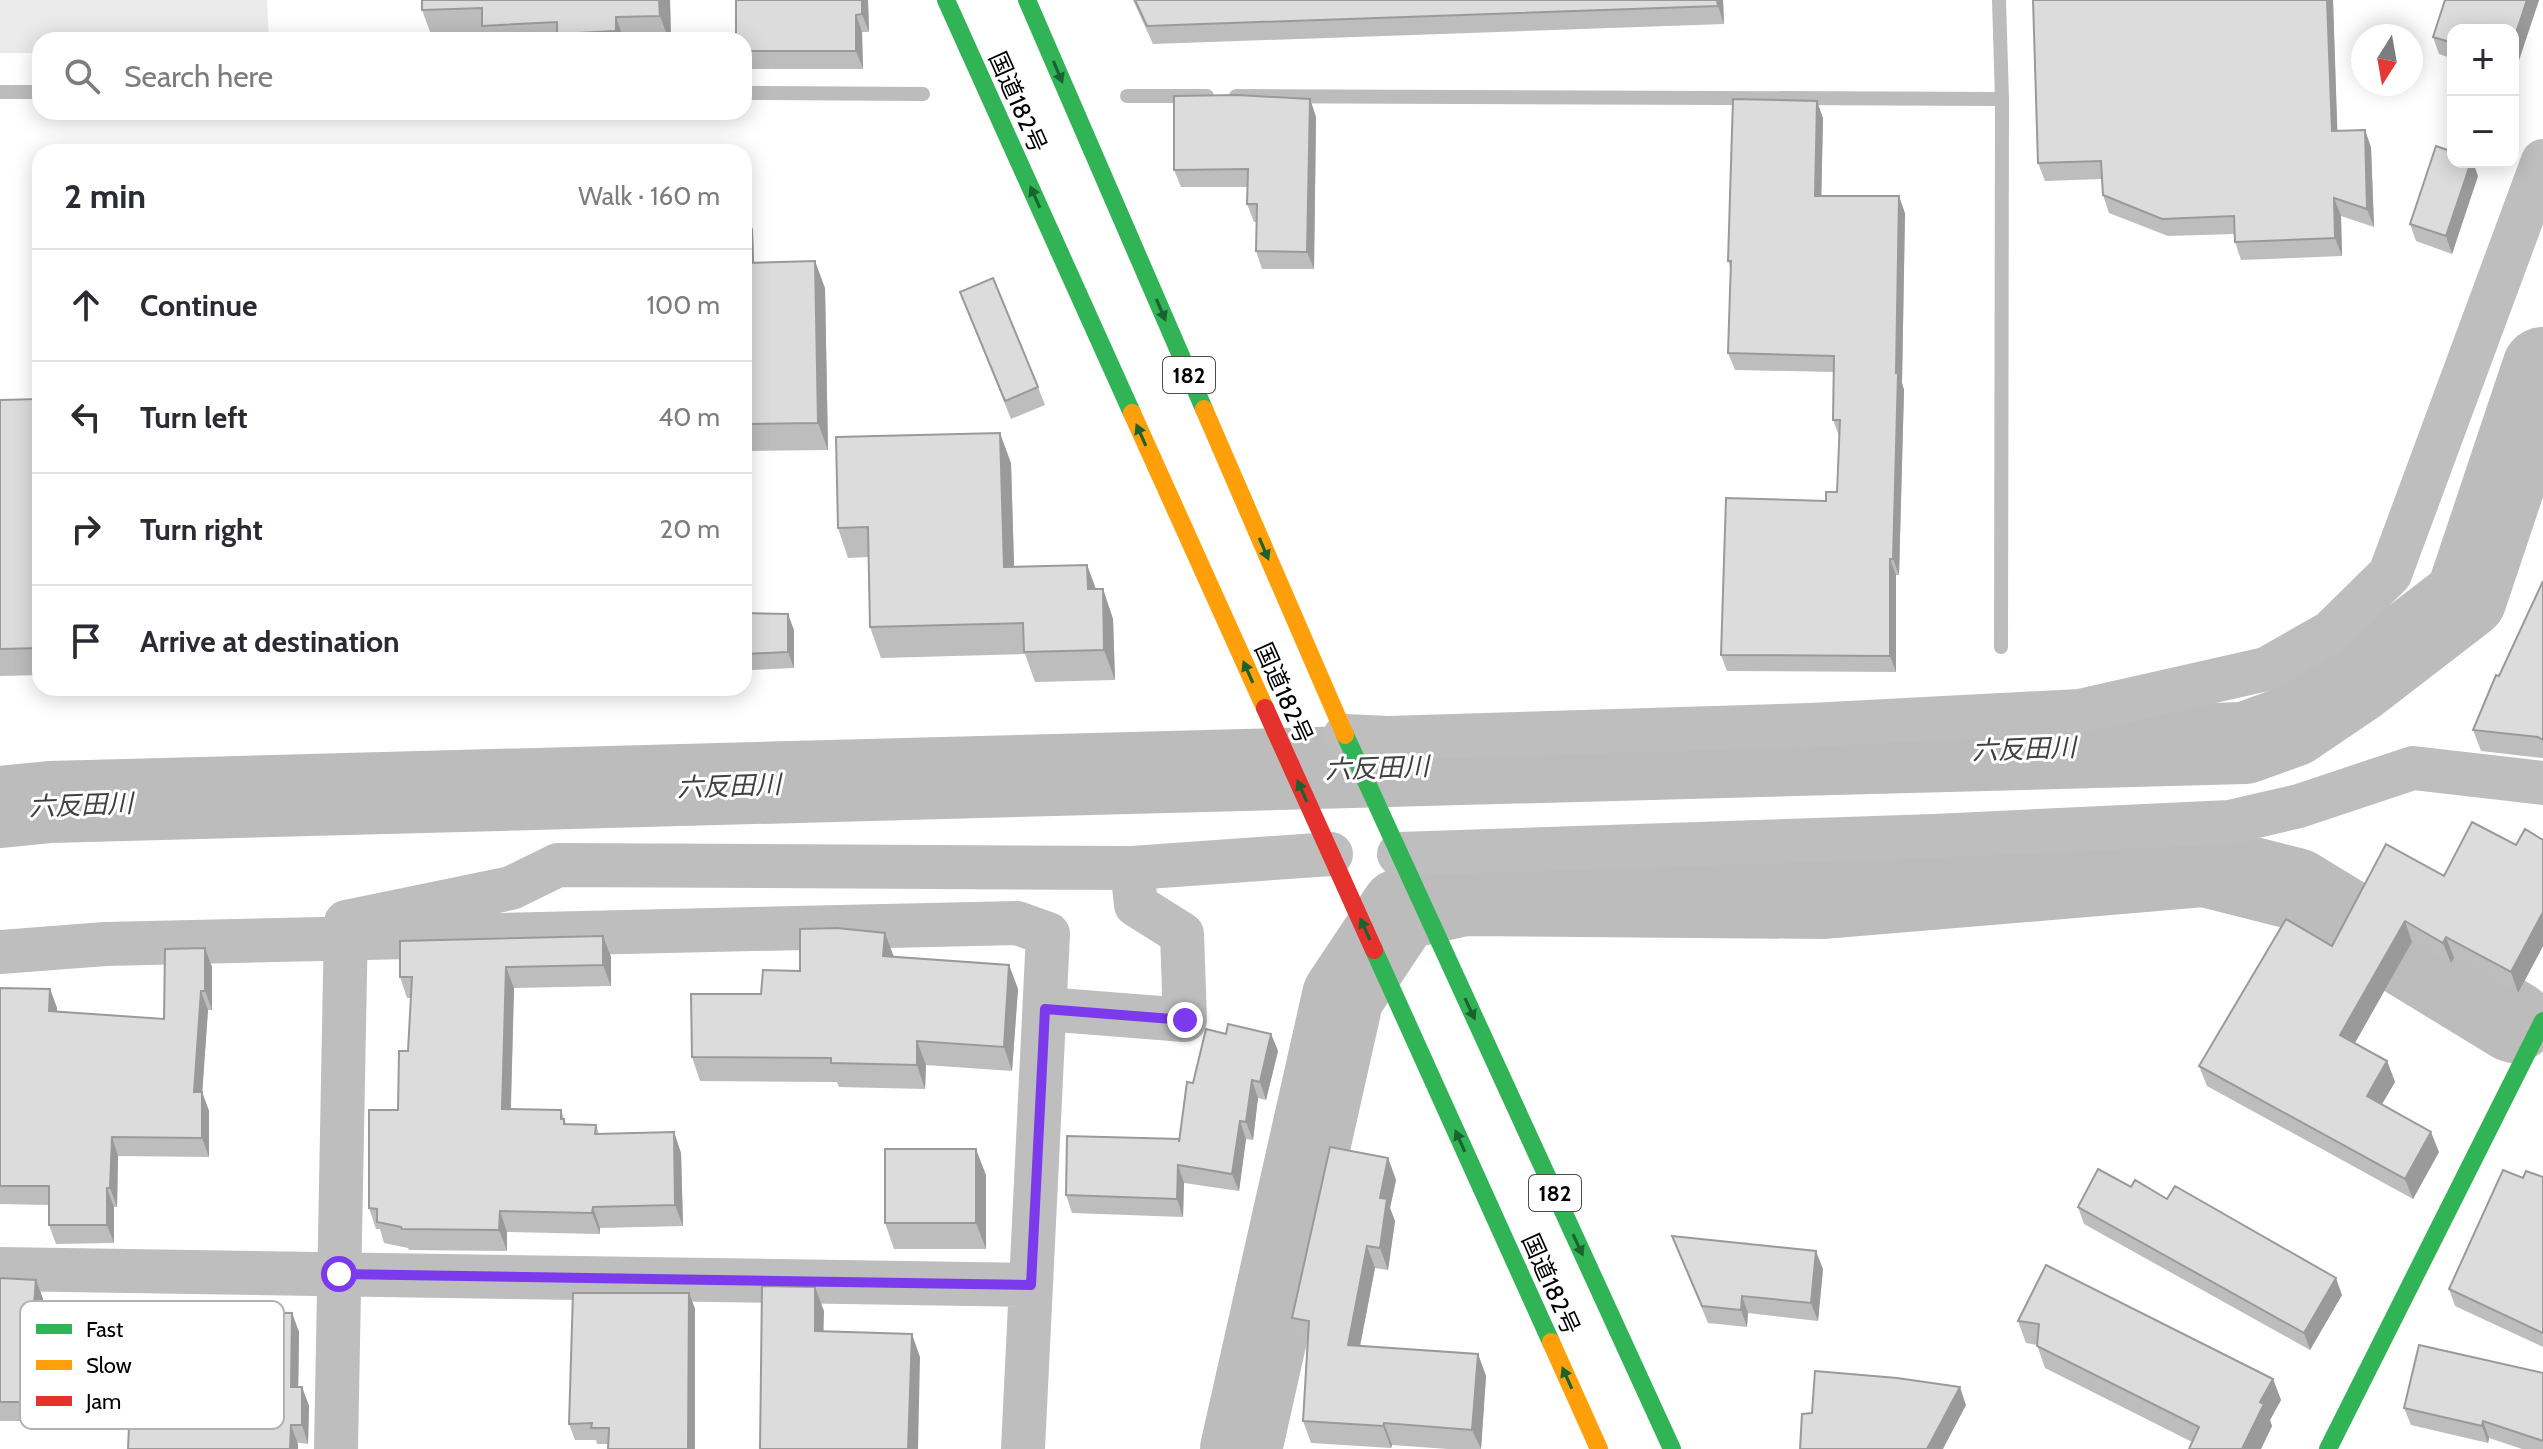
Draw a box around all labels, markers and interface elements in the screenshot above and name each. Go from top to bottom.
north arrow [2351,24,2423,96]
map controls [2447,24,2519,168]
button: + [2447,24,2519,96]
search box [32,32,752,120]
street label: 国道182号 [983,47,1053,157]
icon: search [60,54,104,98]
text: Search here [124,58,273,95]
one-way arrow [1051,60,1064,83]
button: − [2447,96,2519,168]
text: 2 min [64,175,146,217]
text: Walk · 160 m [578,180,720,212]
one-way arrow [1028,186,1042,209]
icon: ahead [64,283,108,327]
text: Continue [140,287,257,324]
text: 100 m [647,289,720,321]
one-way arrow [1154,298,1167,322]
road number: 182 [1163,357,1215,393]
icon: left [64,395,108,439]
text: Turn left [140,399,248,436]
text: 40 m [658,401,720,433]
one-way arrow [1135,423,1148,446]
icon: right [64,507,108,551]
text: Turn right [140,511,263,548]
text: 20 m [660,513,720,545]
one-way arrow [1257,537,1270,561]
icon: arrive [64,619,108,663]
text: Arrive at destination [140,623,400,660]
street label: 国道182号 [1249,638,1319,748]
one-way arrow [1241,660,1255,683]
water label: 六反田川 [1971,731,2080,767]
water label: 六反田川 [1324,750,1433,786]
water label: 六反田川 [676,768,785,804]
one-way arrow [1295,779,1309,803]
water label: 六反田川 [28,787,137,823]
one-way arrow [1358,917,1371,941]
one-way arrow [1463,997,1477,1021]
route end [1167,1002,1203,1038]
one-way arrow [1453,1129,1467,1153]
road number: 182 [1529,1175,1581,1211]
street label: 国道182号 [1516,1229,1586,1339]
one-way arrow [1571,1234,1585,1257]
route start [321,1256,357,1292]
legend [20,1301,284,1429]
text: Fast [86,1316,124,1343]
text: Slow [86,1352,132,1379]
one-way arrow [1560,1366,1574,1390]
text: Jam [85,1388,121,1415]

